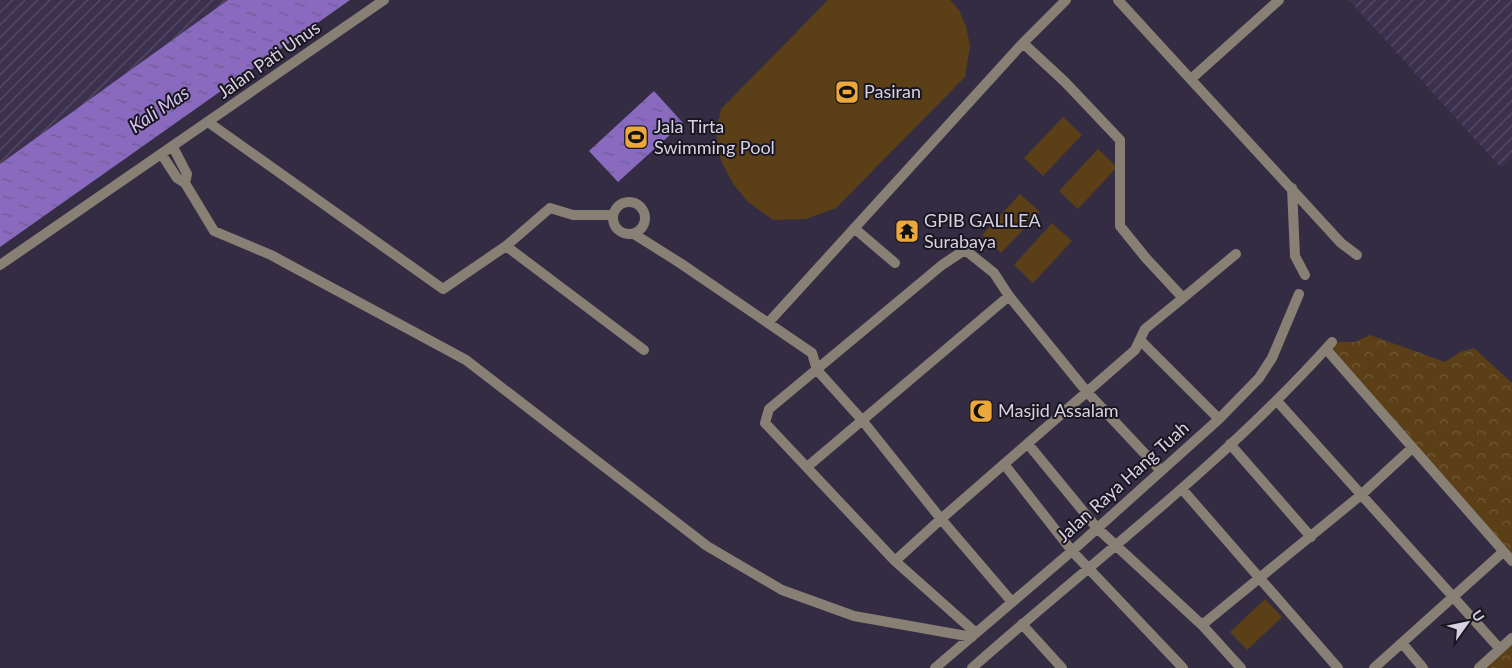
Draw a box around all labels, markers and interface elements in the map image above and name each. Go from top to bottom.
street label: Jalan Pati Unus [213,16,324,103]
sports icon: Pasiran [834,79,860,105]
water label: Kali Mas [124,80,193,137]
place label: Pasiran [864,80,921,102]
place label: Jala Tirta Swimming Pool [654,115,775,158]
sports icon: Jala Tirta Swimming Pool [623,124,649,150]
place label: GPIB GALILEA Surabaya [924,209,1041,252]
temple icon: GPIB GALILEA Surabaya [894,218,920,244]
mosque icon: Masjid Assalam [968,398,994,424]
place label: Masjid Assalam [998,399,1119,421]
street label: Jalan Raya Hang Tuah [1052,416,1193,546]
north arrow [1442,598,1492,648]
text: U [1468,607,1488,625]

